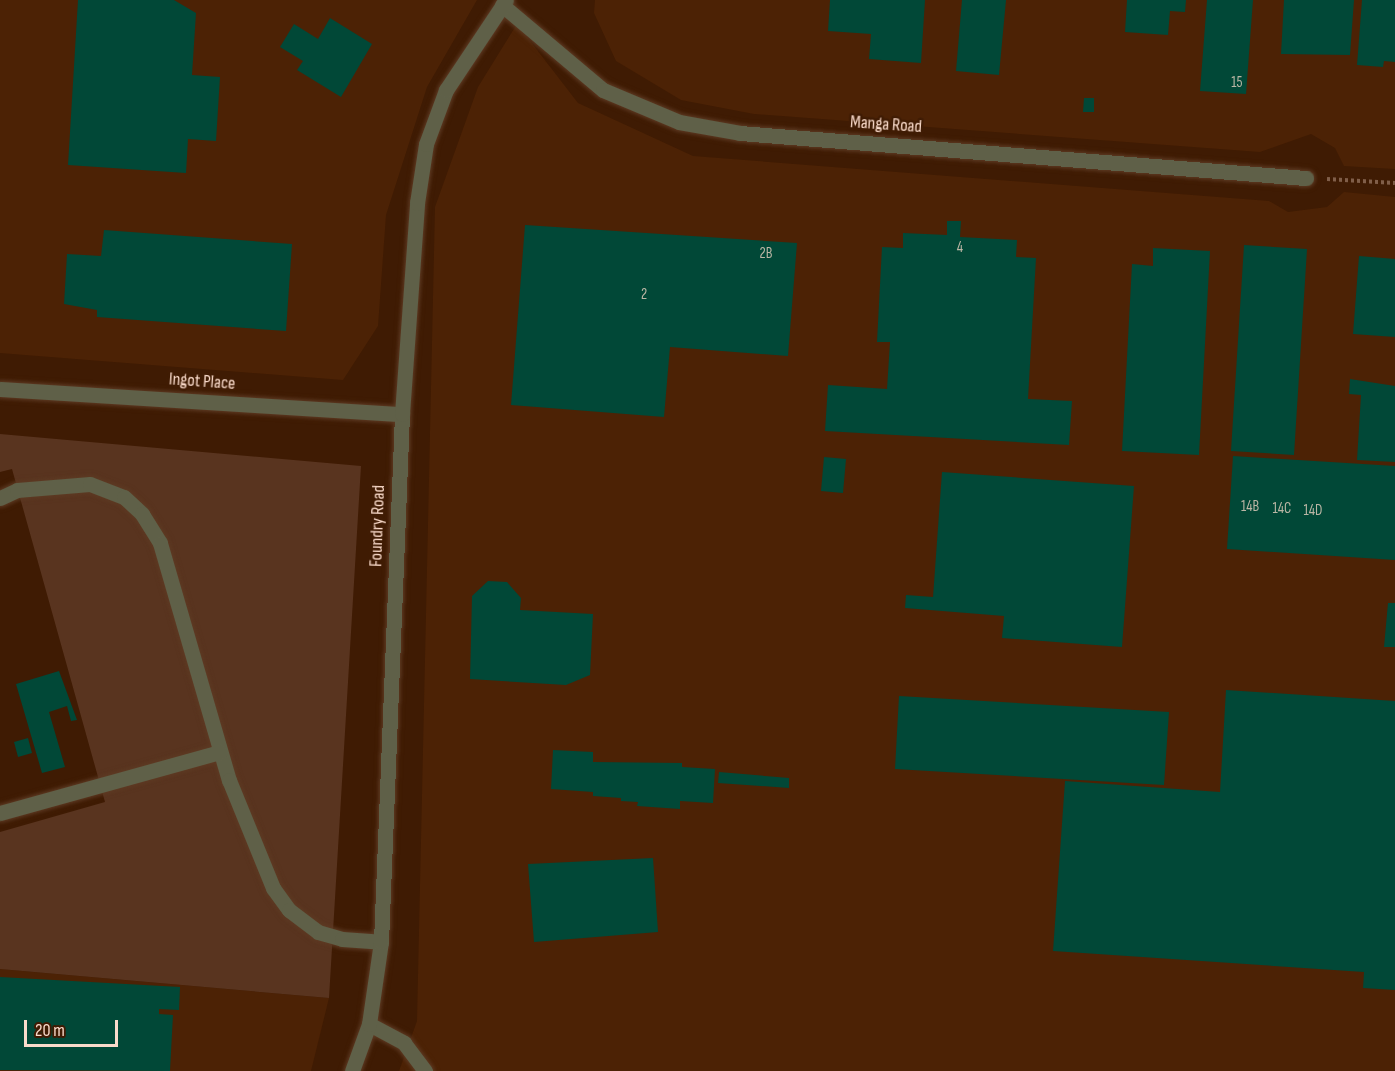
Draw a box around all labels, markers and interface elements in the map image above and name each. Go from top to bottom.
house number: 15 [1231,74,1243,92]
street label: Manga Road [849,112,923,138]
house number: 4 [957,239,963,257]
house number: 2B [760,245,772,263]
house number: 2 [641,286,647,304]
street label: Ingot Place [168,369,236,395]
street label: Foundry Road [366,485,390,567]
house number: 14B [1241,498,1259,516]
house number: 14C [1273,500,1291,518]
house number: 14D [1304,502,1322,520]
scale bar [27,1008,122,1046]
text: 20 m [35,1020,65,1041]

